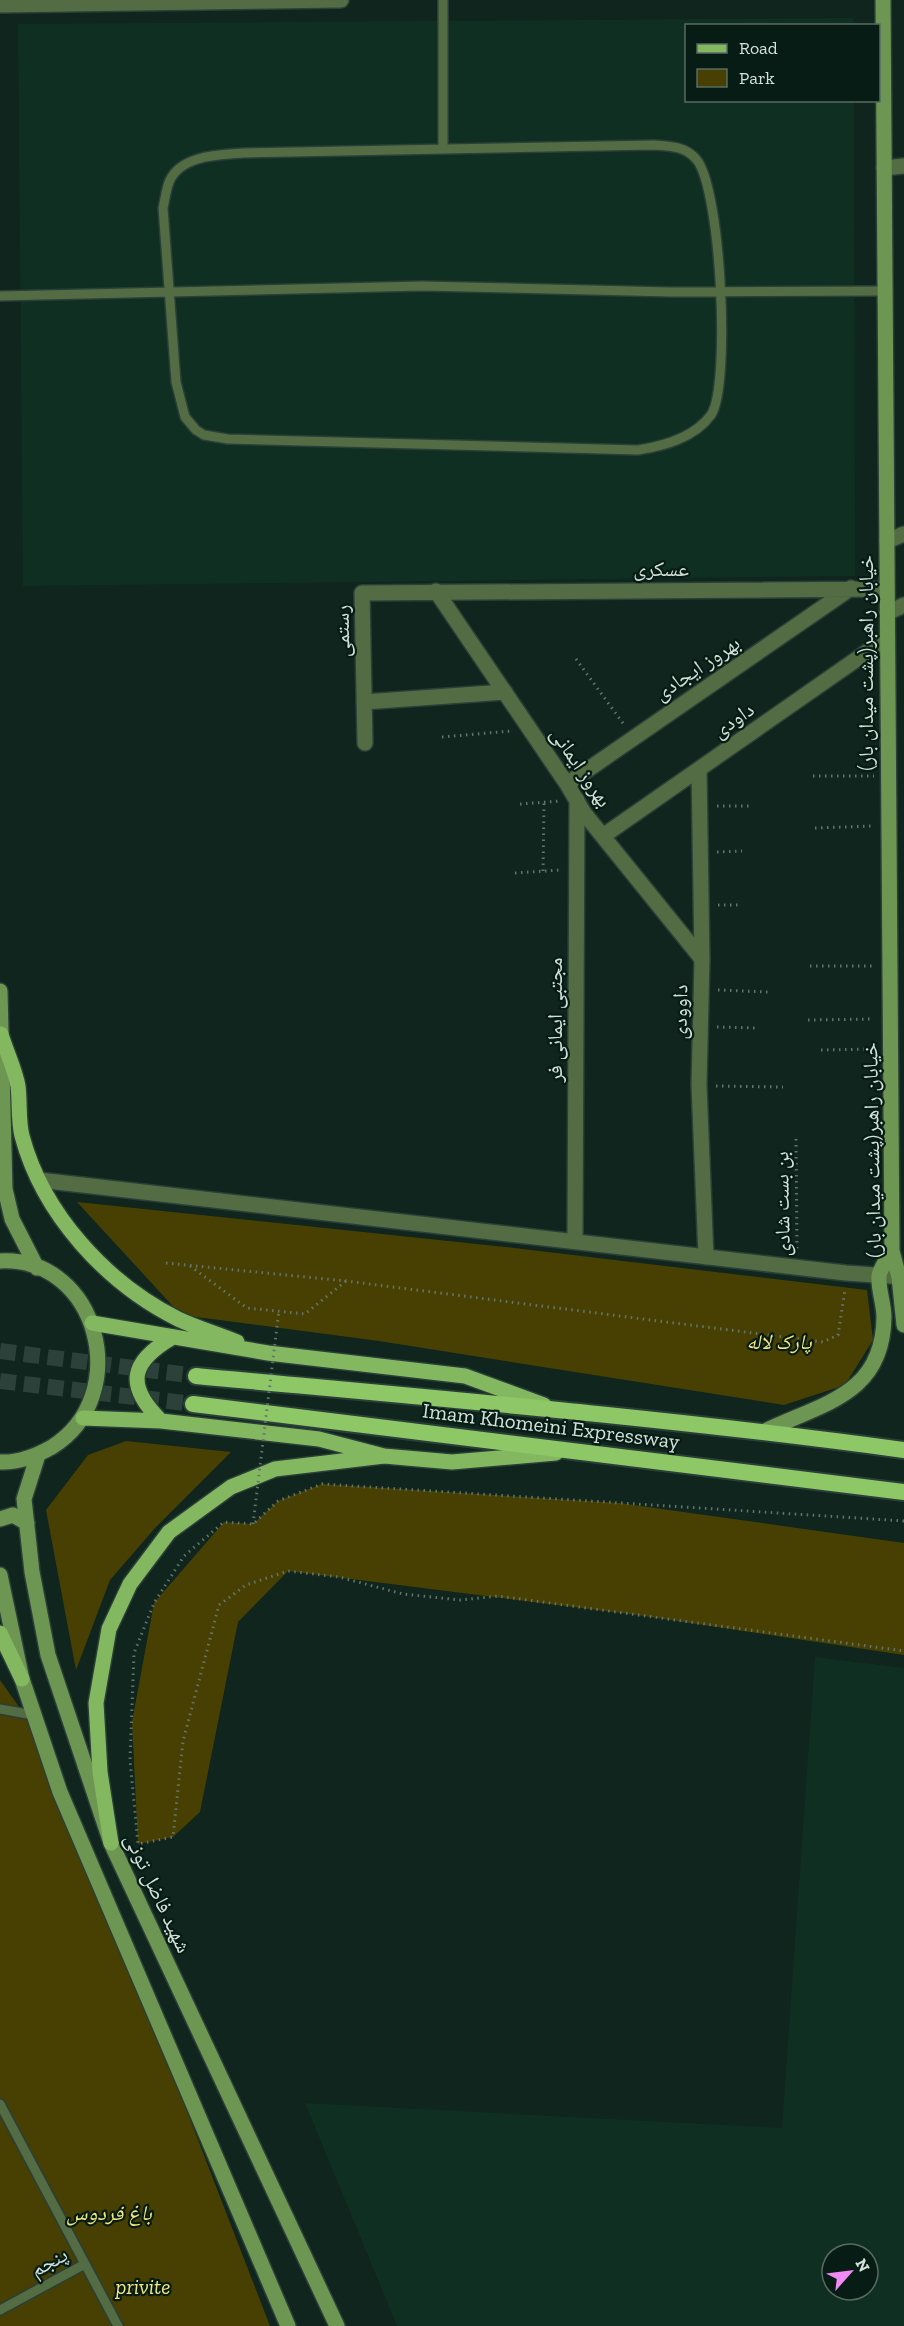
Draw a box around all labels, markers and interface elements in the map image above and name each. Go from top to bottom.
legend [685,24,880,102]
text: Road [739,37,778,59]
text: Park [739,67,775,89]
street label: خیابان راهبر(پشت میدان بار) [853,555,878,771]
street label: عسکری [633,556,689,581]
street label: رستمی [329,604,355,658]
street label: بهروز ایجادی [649,630,744,705]
street label: داودی [707,696,758,743]
street label: بهروز ایمانی [545,722,617,812]
street label: مجتبی ایمانی فر [542,958,568,1083]
street label: داوودی [667,984,692,1040]
street label: خیابان راهبر(پشت میدان بار) [857,1042,886,1258]
street label: بن بست شادی [768,1151,796,1257]
park label: پارک لاله [746,1329,812,1354]
street label: Imam Khomeini Expressway [421,1397,681,1454]
street label: شهید فاضل تونی [119,1829,197,1957]
park label: باغ فردوس [66,2200,152,2226]
street label: پنجم [26,2241,73,2284]
north arrow [820,2242,880,2302]
text: N [852,2255,874,2275]
park label: privite [115,2274,170,2299]

